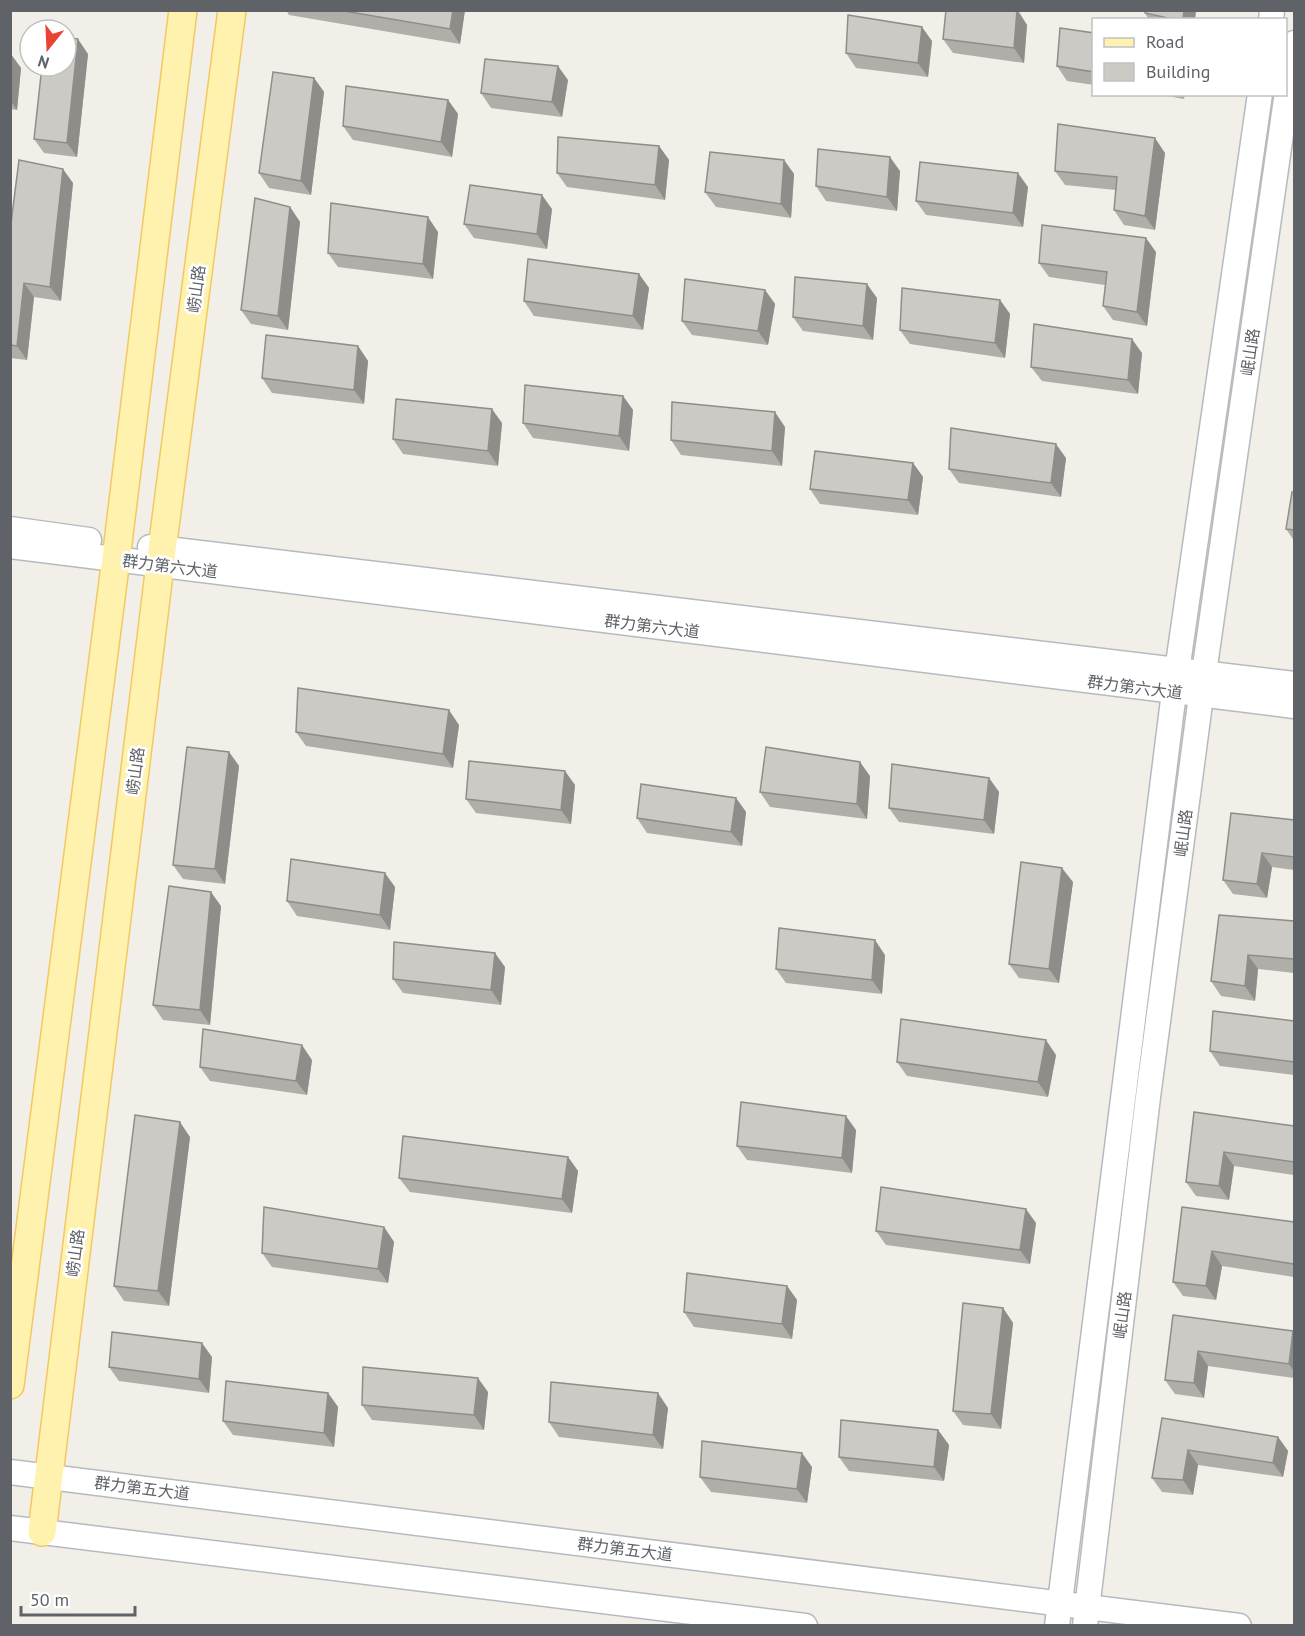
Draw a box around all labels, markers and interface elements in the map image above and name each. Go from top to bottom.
north arrow [18,18,78,78]
legend [1092,18,1287,96]
text: Road [1146,30,1184,53]
text: N [35,51,51,73]
text: Building [1146,60,1210,83]
street label: 崂山路 [183,264,209,314]
street label: 岷山路 [1237,327,1263,377]
street label: 群力第六大道 [121,550,219,582]
street label: 群力第六大道 [603,610,701,642]
street label: 群力第六大道 [1086,671,1184,703]
street label: 崂山路 [122,746,148,796]
street label: 岷山路 [1170,808,1196,858]
street label: 崂山路 [62,1228,88,1278]
street label: 岷山路 [1109,1290,1135,1340]
street label: 群力第五大道 [93,1472,191,1504]
street label: 群力第五大道 [576,1533,674,1565]
scale bar [21,1579,135,1617]
text: 50 m [30,1588,69,1611]

